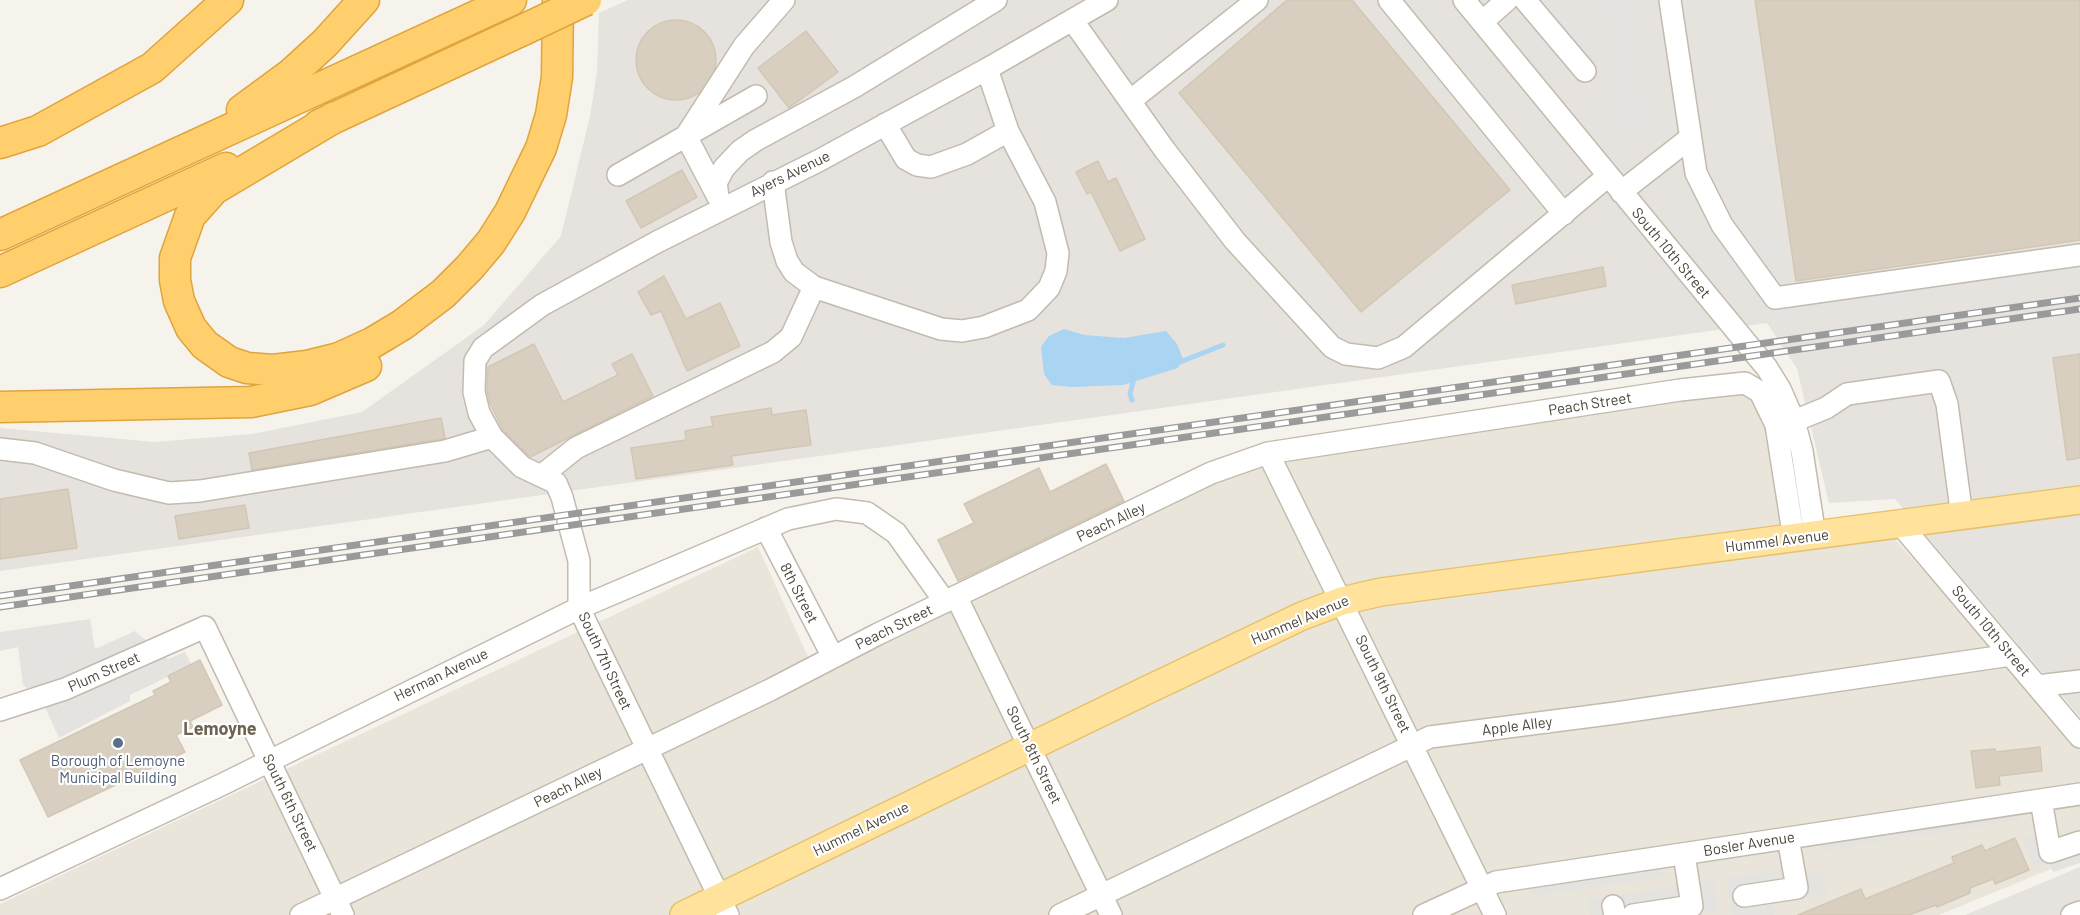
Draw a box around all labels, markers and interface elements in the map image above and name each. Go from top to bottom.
street label: Ayers Avenue [747,147,833,201]
street label: South 10th Street [1628,204,1714,302]
street label: Peach Street [1547,389,1633,419]
street label: Peach Alley [1074,498,1148,546]
street label: Hummel Avenue [1724,526,1830,556]
street label: 8th Street [776,560,822,626]
street label: South 10th Street [1948,582,2034,680]
street label: Hummel Avenue [1248,591,1352,649]
street label: Peach Street [852,600,936,654]
street label: South 7th Street [574,609,636,713]
street label: South 9th Street [1351,632,1415,736]
street label: Herman Avenue [391,645,491,705]
street label: Plum Street [65,648,143,696]
street label: South 8th Street [1002,703,1066,807]
street label: Apple Alley [1481,713,1553,739]
district label: Lemoyne [183,718,257,740]
marker: Borough of Lemoyne Municipal Building [111,736,125,750]
street label: South 6th Street [259,751,321,855]
place label: Borough of Lemoyne Municipal Building [51,752,185,787]
street label: Peach Alley [531,763,605,811]
street label: Hummel Avenue [810,798,912,860]
street label: Bosler Avenue [1702,828,1796,860]

